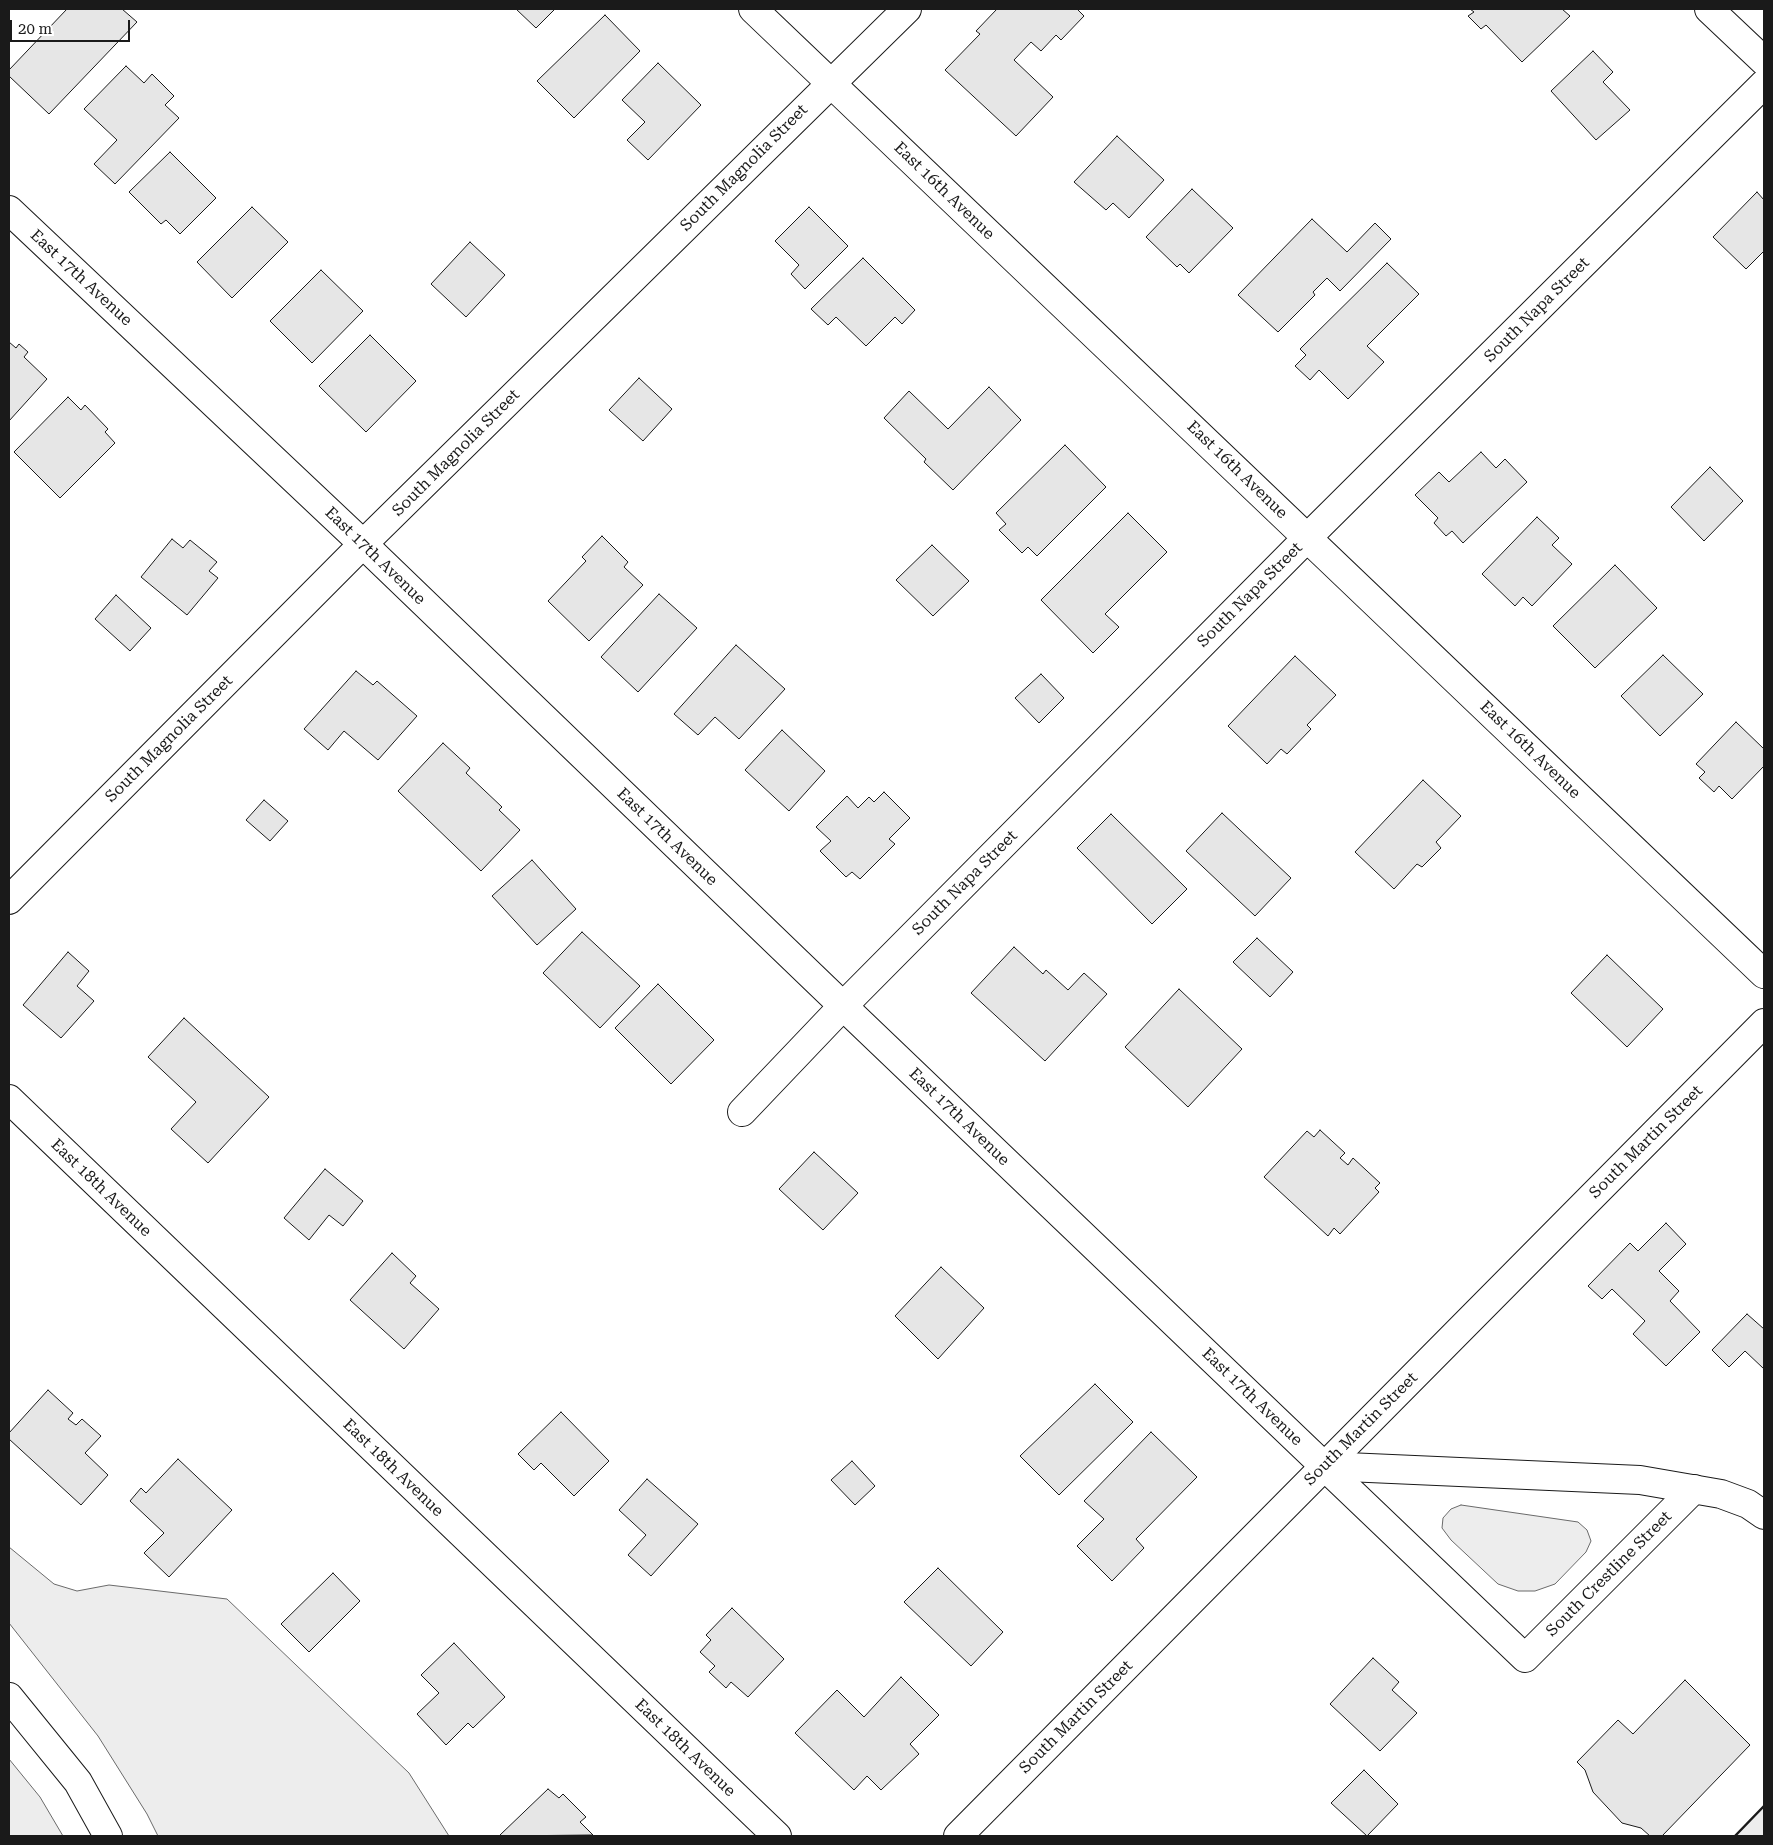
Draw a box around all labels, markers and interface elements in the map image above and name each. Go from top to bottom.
scale bar [12,10,132,42]
text: 20 m [18,20,52,38]
street label: South Magnolia Street [676,100,812,236]
street label: East 16th Avenue [890,138,998,244]
street label: East 17th Avenue [26,226,136,330]
street label: South Napa Street [1481,254,1593,366]
street label: South Magnolia Street [388,385,524,521]
street label: East 16th Avenue [1183,417,1291,523]
street label: East 17th Avenue [321,503,429,609]
street label: South Napa Street [1194,539,1306,651]
street label: South Magnolia Street [101,671,237,807]
street label: East 16th Avenue [1476,697,1584,803]
street label: East 17th Avenue [613,784,721,890]
street label: South Napa Street [909,827,1021,939]
street label: East 17th Avenue [905,1064,1013,1170]
street label: South Martin Street [1585,1081,1707,1203]
street label: East 18th Avenue [47,1135,155,1241]
street label: East 17th Avenue [1198,1344,1306,1450]
street label: South Martin Street [1300,1368,1422,1490]
street label: East 18th Avenue [339,1415,447,1521]
street label: South Crestline Street [1542,1507,1676,1641]
street label: South Martin Street [1015,1656,1137,1778]
street label: East 18th Avenue [631,1695,739,1801]

